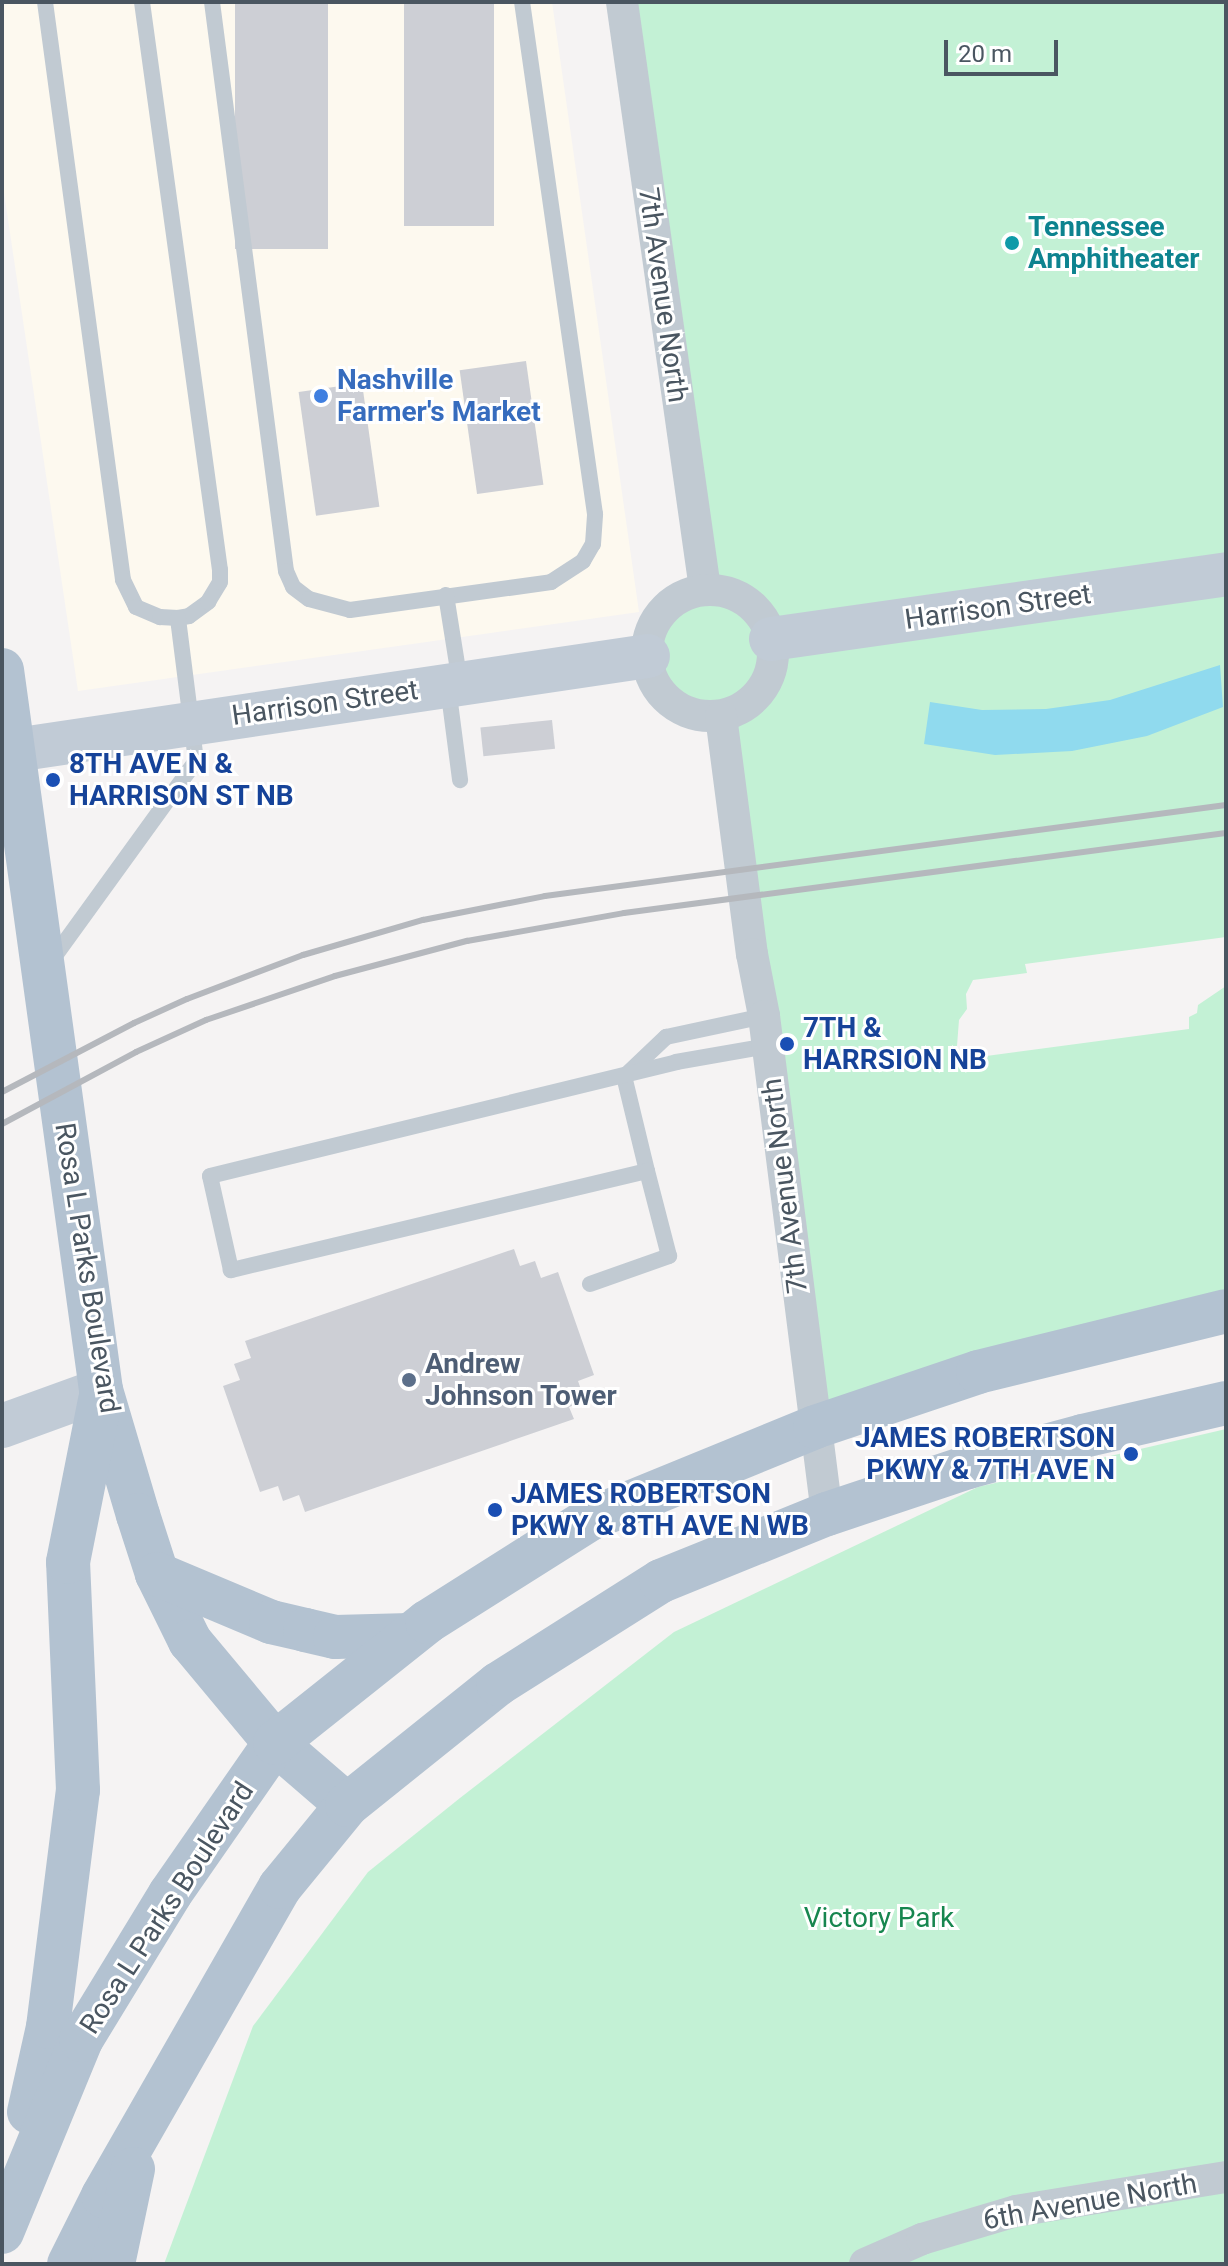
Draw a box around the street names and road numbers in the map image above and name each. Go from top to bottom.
street label: 7th Avenue North [631,185,695,405]
street label: Harrison Street [903,577,1093,637]
street label: Harrison Street [230,673,420,733]
street label: 7th Avenue North [755,1077,815,1295]
street label: Rosa L Parks Boulevard [47,1120,127,1416]
street label: Rosa L Parks Boulevard [73,1776,261,2040]
street label: 6th Avenue North [980,2167,1200,2237]

